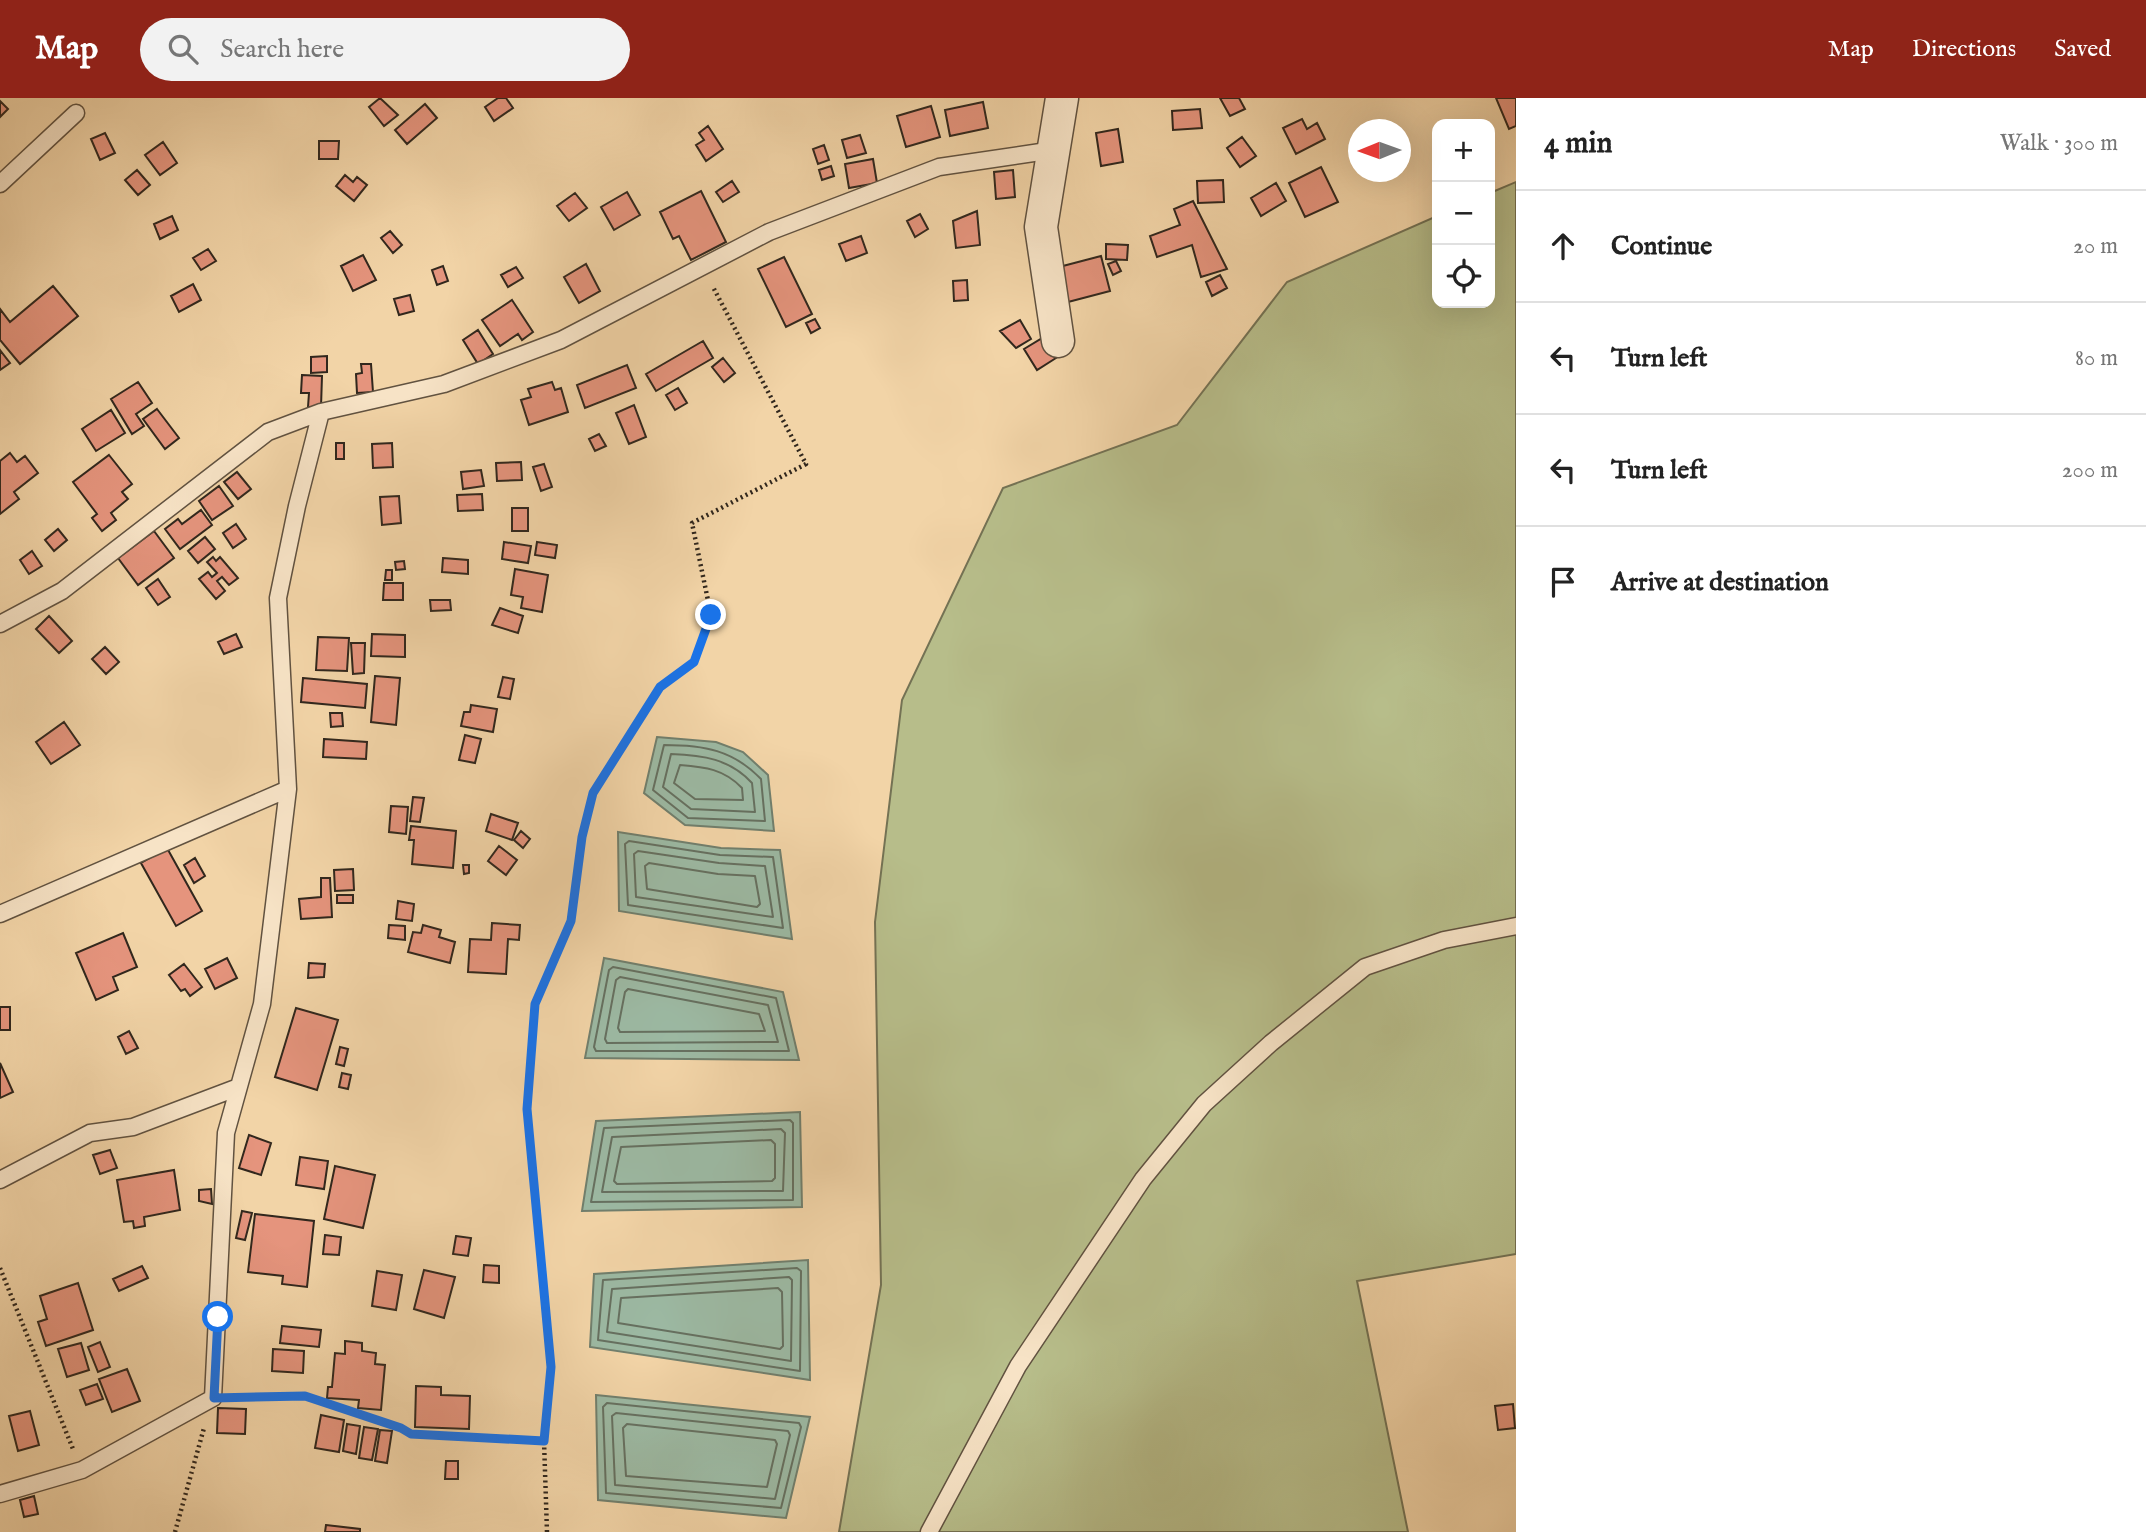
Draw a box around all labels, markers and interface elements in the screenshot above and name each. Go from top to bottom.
search box [140,18,630,81]
text: Map [35,28,98,70]
icon: search [164,30,202,68]
text: Search here [220,33,344,66]
text: Map [1828,34,1874,65]
text: Directions [1912,34,2016,65]
text: Saved [2054,34,2111,65]
north arrow [1348,119,1411,182]
map controls [1432,119,1495,308]
button: + [1432,119,1495,182]
text: 4 min [1544,125,1612,163]
text: Walk · 300 m [2000,129,2118,158]
button: − [1432,182,1495,245]
icon: ahead [1544,227,1582,265]
text: Continue [1611,230,1712,263]
text: 20 m [2073,232,2118,261]
button: locate [1432,245,1495,308]
icon: left [1544,339,1582,377]
text: Turn left [1611,342,1708,375]
text: 80 m [2075,344,2118,373]
icon: left [1544,451,1582,489]
text: Turn left [1611,454,1708,487]
text: 200 m [2062,456,2118,485]
icon: arrive [1544,563,1582,601]
text: Arrive at destination [1611,566,1829,599]
route end [695,599,726,630]
route start [202,1301,233,1332]

